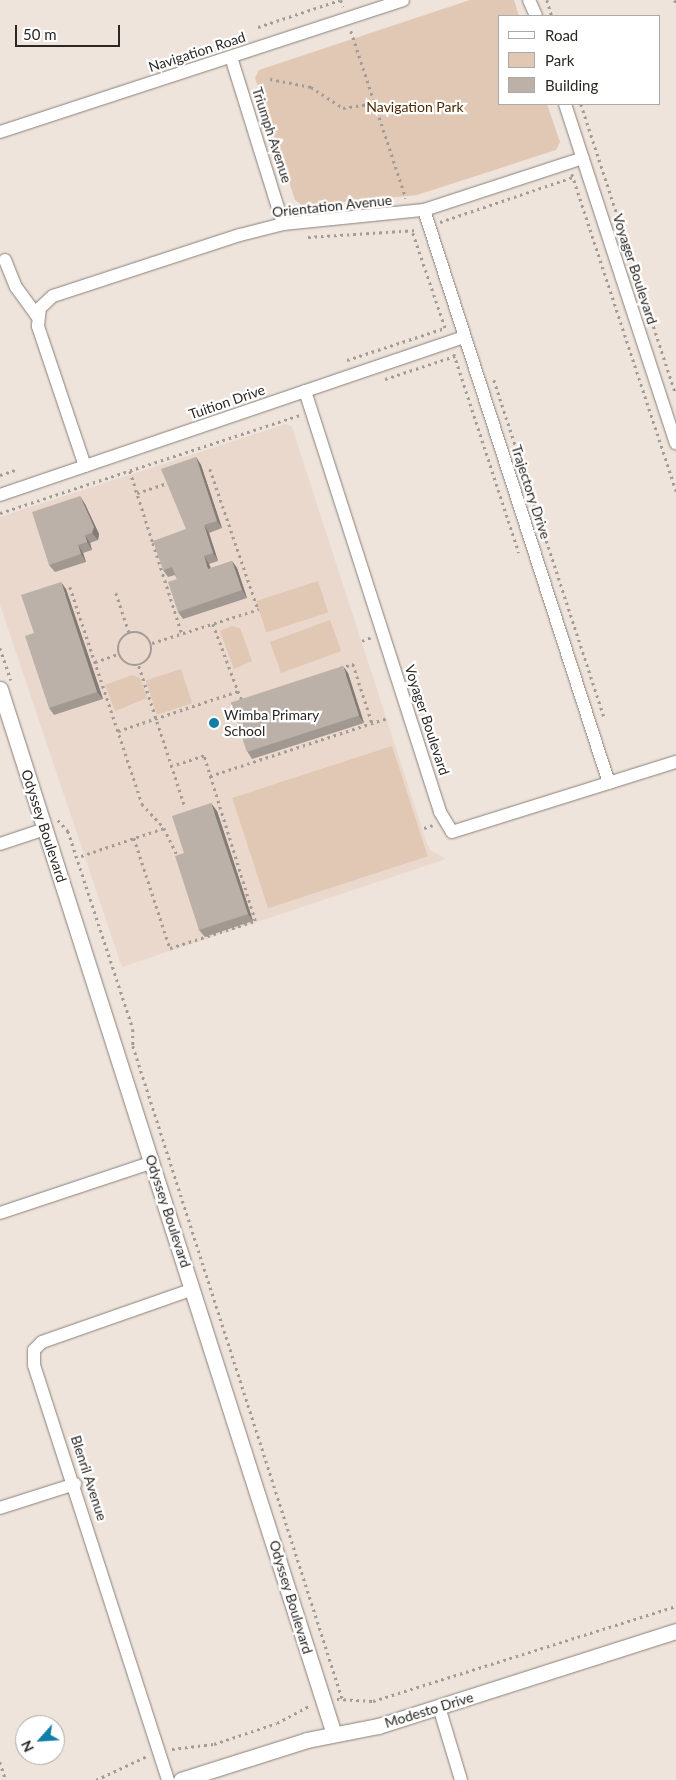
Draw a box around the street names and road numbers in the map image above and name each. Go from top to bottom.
street label: Navigation Road [146,28,248,76]
street label: Triumph Avenue [249,85,295,185]
street label: Orientation Avenue [271,191,393,221]
street label: Voyager Boulevard [609,212,661,326]
street label: Tuition Drive [187,381,267,423]
street label: Trajectory Drive [508,443,554,541]
street label: Voyager Boulevard [401,663,453,777]
street label: Odyssey Boulevard [18,767,70,885]
street label: Odyssey Boulevard [142,1152,194,1270]
street label: Blenril Avenue [67,1433,111,1523]
street label: Odyssey Boulevard [266,1538,316,1656]
street label: Modesto Drive [383,1689,475,1731]

